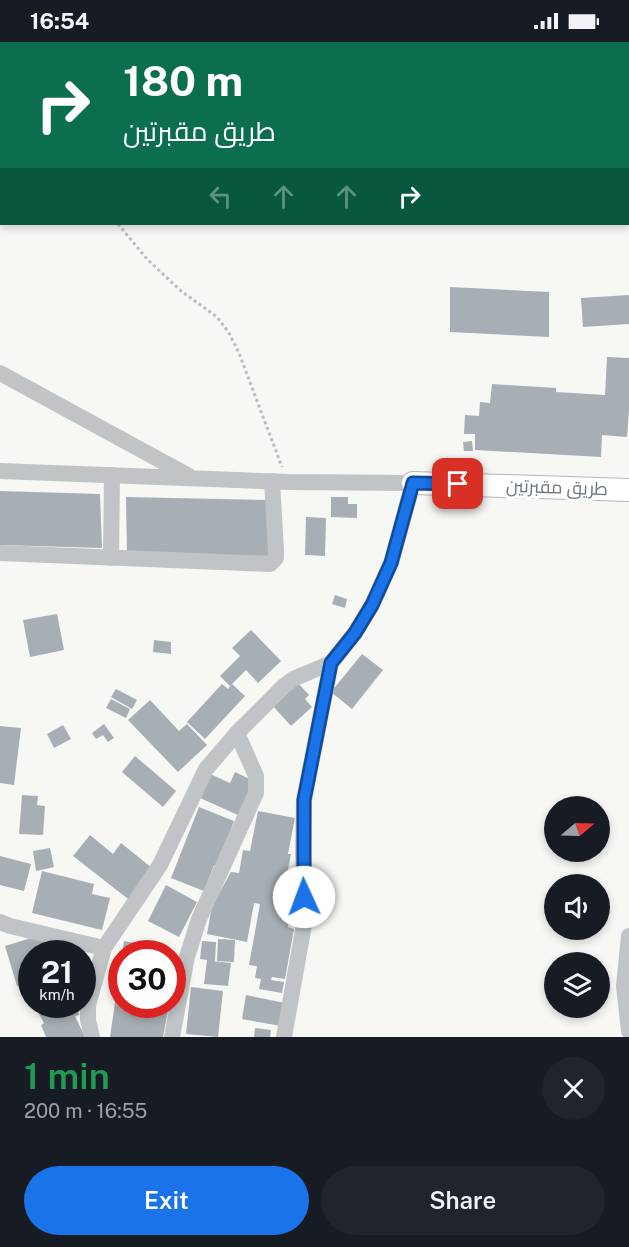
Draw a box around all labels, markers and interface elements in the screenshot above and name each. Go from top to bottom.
text: 16:54 [30,8,89,34]
text: 180 m [123,56,243,105]
icon: right [24,66,102,144]
text: طريق مقبرتين [123,115,276,147]
icon: left [204,180,237,213]
icon: ahead [267,180,300,213]
icon: ahead [330,180,363,213]
icon: right [393,180,426,213]
pin [432,458,483,509]
icon: arrive [441,467,474,500]
street label: طريق مقبرتين [506,475,608,501]
north arrow [544,796,610,862]
map controls [544,796,610,1018]
position arrow [272,865,336,929]
button: sound [544,874,610,940]
speed limit sign: 30 [108,940,186,1018]
button: layers [544,952,610,1018]
text: 21 [41,954,73,990]
text: km/h [39,986,75,1003]
text: 1 min [24,1055,110,1097]
button: close [542,1057,605,1120]
text: 200 m · 16:55 [24,1099,147,1123]
button: Exit [24,1166,309,1235]
button: Share [321,1166,605,1235]

